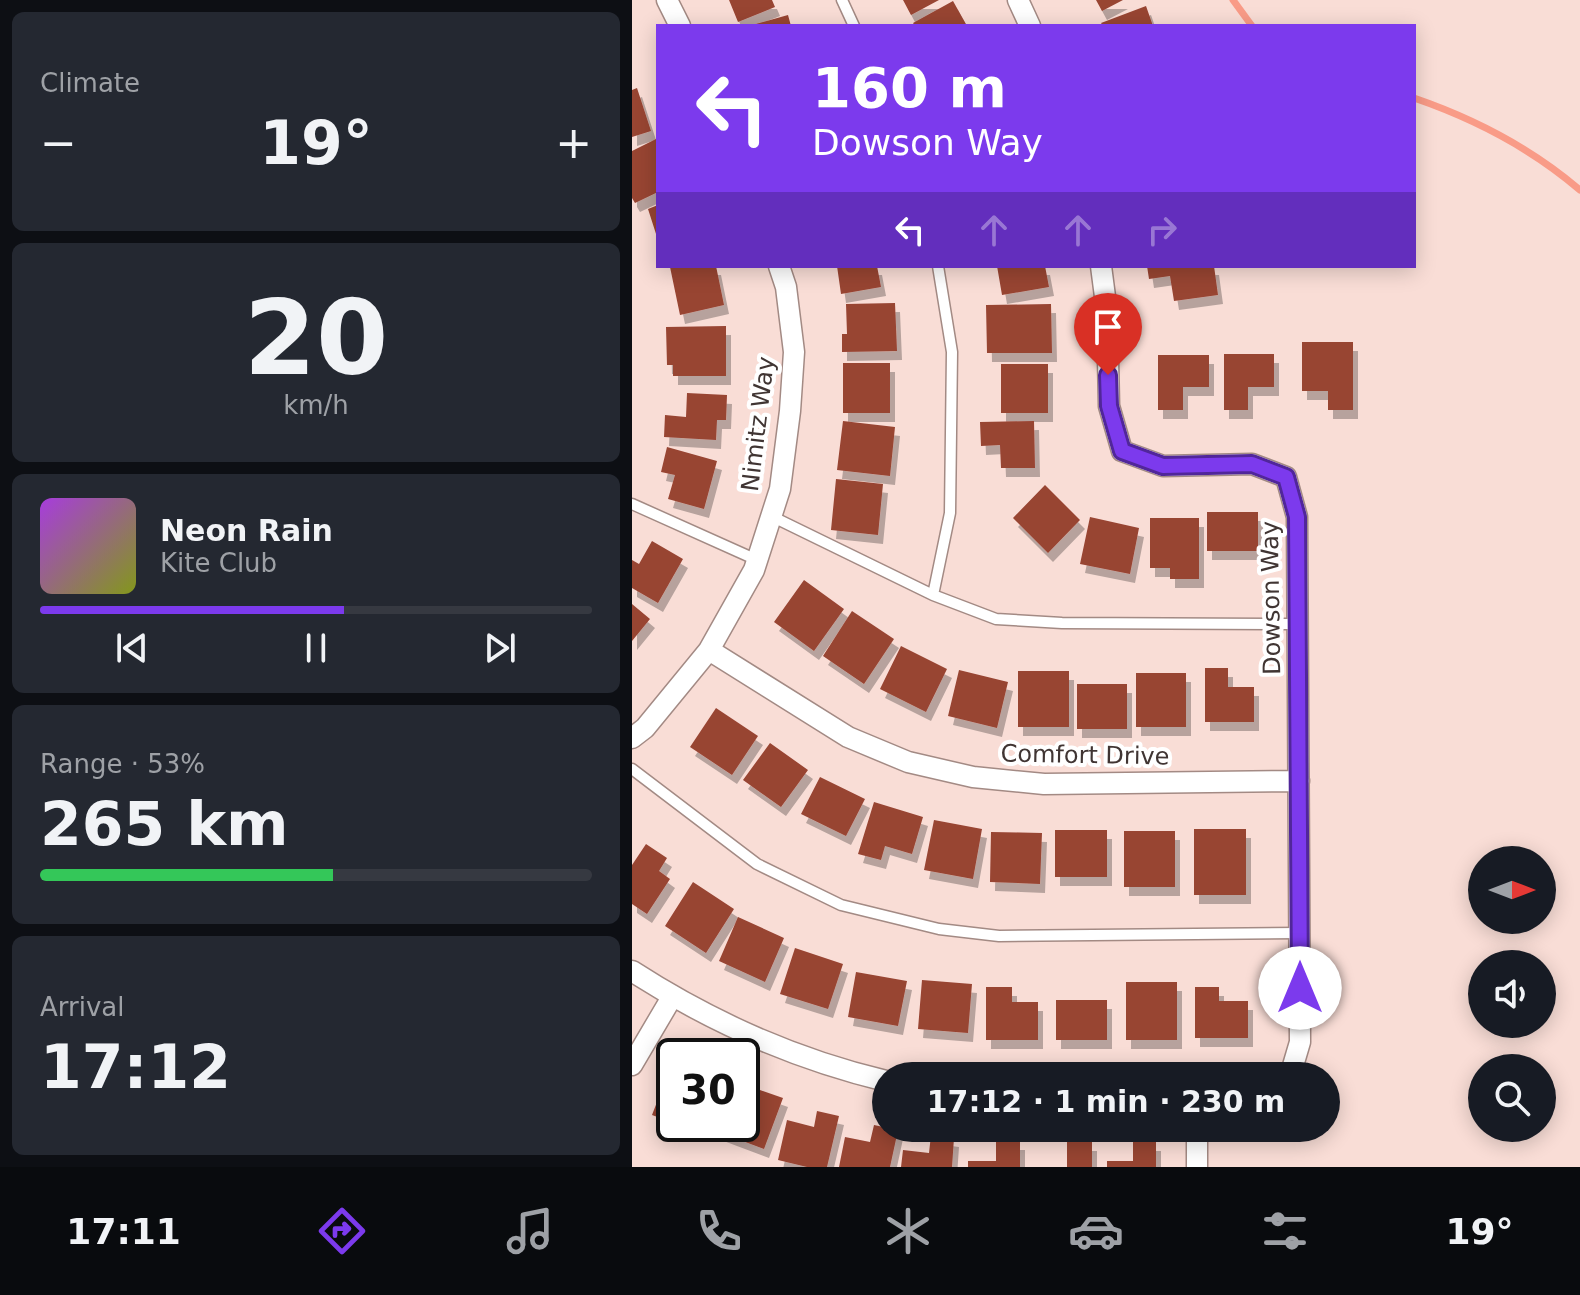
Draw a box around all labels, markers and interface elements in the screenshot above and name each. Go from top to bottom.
text: 160 m [812,55,1007,120]
icon: left [680,56,784,160]
text: Climate [40,68,140,98]
text: 19° [259,108,373,178]
text: − [40,117,77,168]
text: + [555,117,592,168]
text: Dowson Way [812,122,1043,163]
icon: left [888,208,932,252]
icon: ahead [972,208,1016,252]
icon: ahead [1056,208,1100,252]
icon: right [1140,208,1184,252]
text: 20 [244,277,388,399]
pin [1074,293,1142,375]
icon: arrive [1086,305,1130,349]
street label: Nimitz Way [736,355,780,493]
text: km/h [283,390,349,420]
text: Neon Rain [160,513,333,548]
street label: Dowson Way [1256,521,1286,675]
text: Kite Club [160,548,277,578]
icon: previous [110,626,154,670]
icon: pause [294,626,338,670]
icon: next [478,626,522,670]
street label: Comfort Drive [1000,740,1170,770]
text: Range · 53% [40,749,205,779]
text: 265 km [40,789,289,859]
north arrow [1468,846,1556,934]
map controls [1468,846,1556,1142]
position arrow [1258,946,1342,1030]
button: sound [1468,950,1556,1038]
text: Arrival [40,992,124,1022]
text: 17:12 [40,1032,231,1102]
speed limit sign: 30 [656,1038,760,1142]
button: search [1468,1054,1556,1142]
text: 17:12 · 1 min · 230 m [927,1084,1285,1119]
icon: directions [314,1203,370,1259]
icon: music [502,1203,558,1259]
icon: phone [691,1203,747,1259]
icon: climate [880,1203,936,1259]
icon: car [1068,1203,1124,1259]
icon: filters [1257,1203,1313,1259]
text: 17:11 [66,1211,181,1252]
text: 19° [1446,1211,1514,1252]

